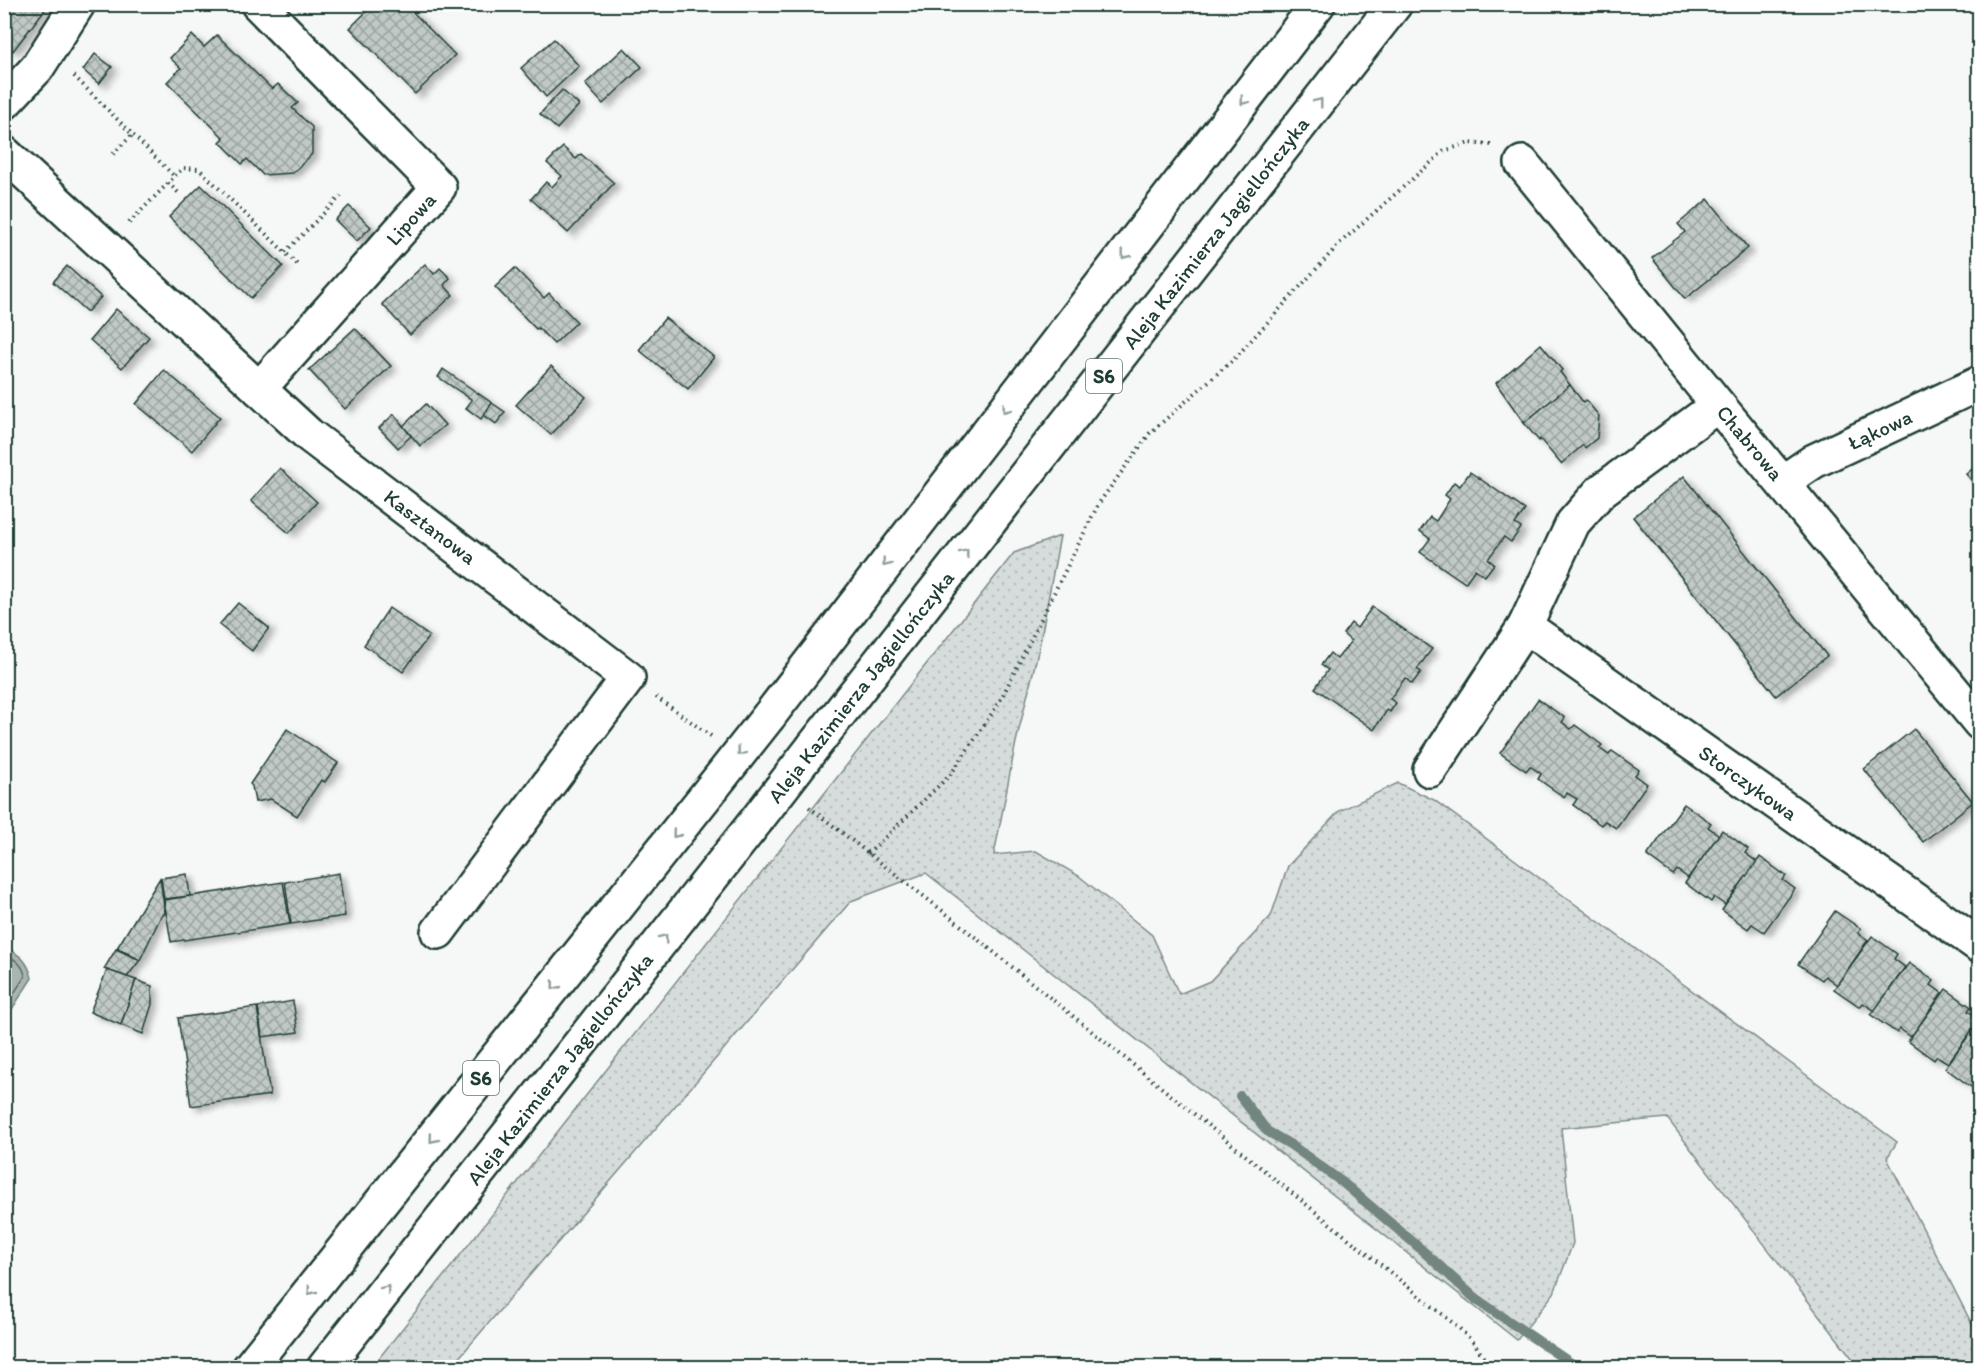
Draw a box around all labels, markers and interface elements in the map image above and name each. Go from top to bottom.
one-way arrow [1241,94,1252,105]
one-way arrow [1312,98,1323,109]
street label: Aleja Kazimierza Jagiellończyka [1117,112,1314,354]
street label: Lipowa [380,187,441,250]
one-way arrow [1121,248,1132,259]
road number: S6 [1086,359,1122,393]
street label: Chabrowa [1712,400,1789,486]
one-way arrow [1002,403,1013,414]
street label: Łąkowa [1844,404,1916,455]
street label: Kasztanowa [379,484,481,569]
one-way arrow [958,548,969,559]
one-way arrow [883,557,894,568]
street label: Aleja Kazimierza Jagiellończyka [762,566,959,808]
street label: Storczykowa [1694,740,1802,826]
one-way arrow [737,745,748,756]
one-way arrow [673,827,684,838]
one-way arrow [656,934,667,945]
street label: Aleja Kazimierza Jagiellończyka [461,948,658,1190]
one-way arrow [551,979,562,990]
road number: S6 [463,1061,499,1095]
one-way arrow [430,1132,441,1143]
one-way arrow [307,1284,318,1295]
one-way arrow [379,1284,390,1295]

